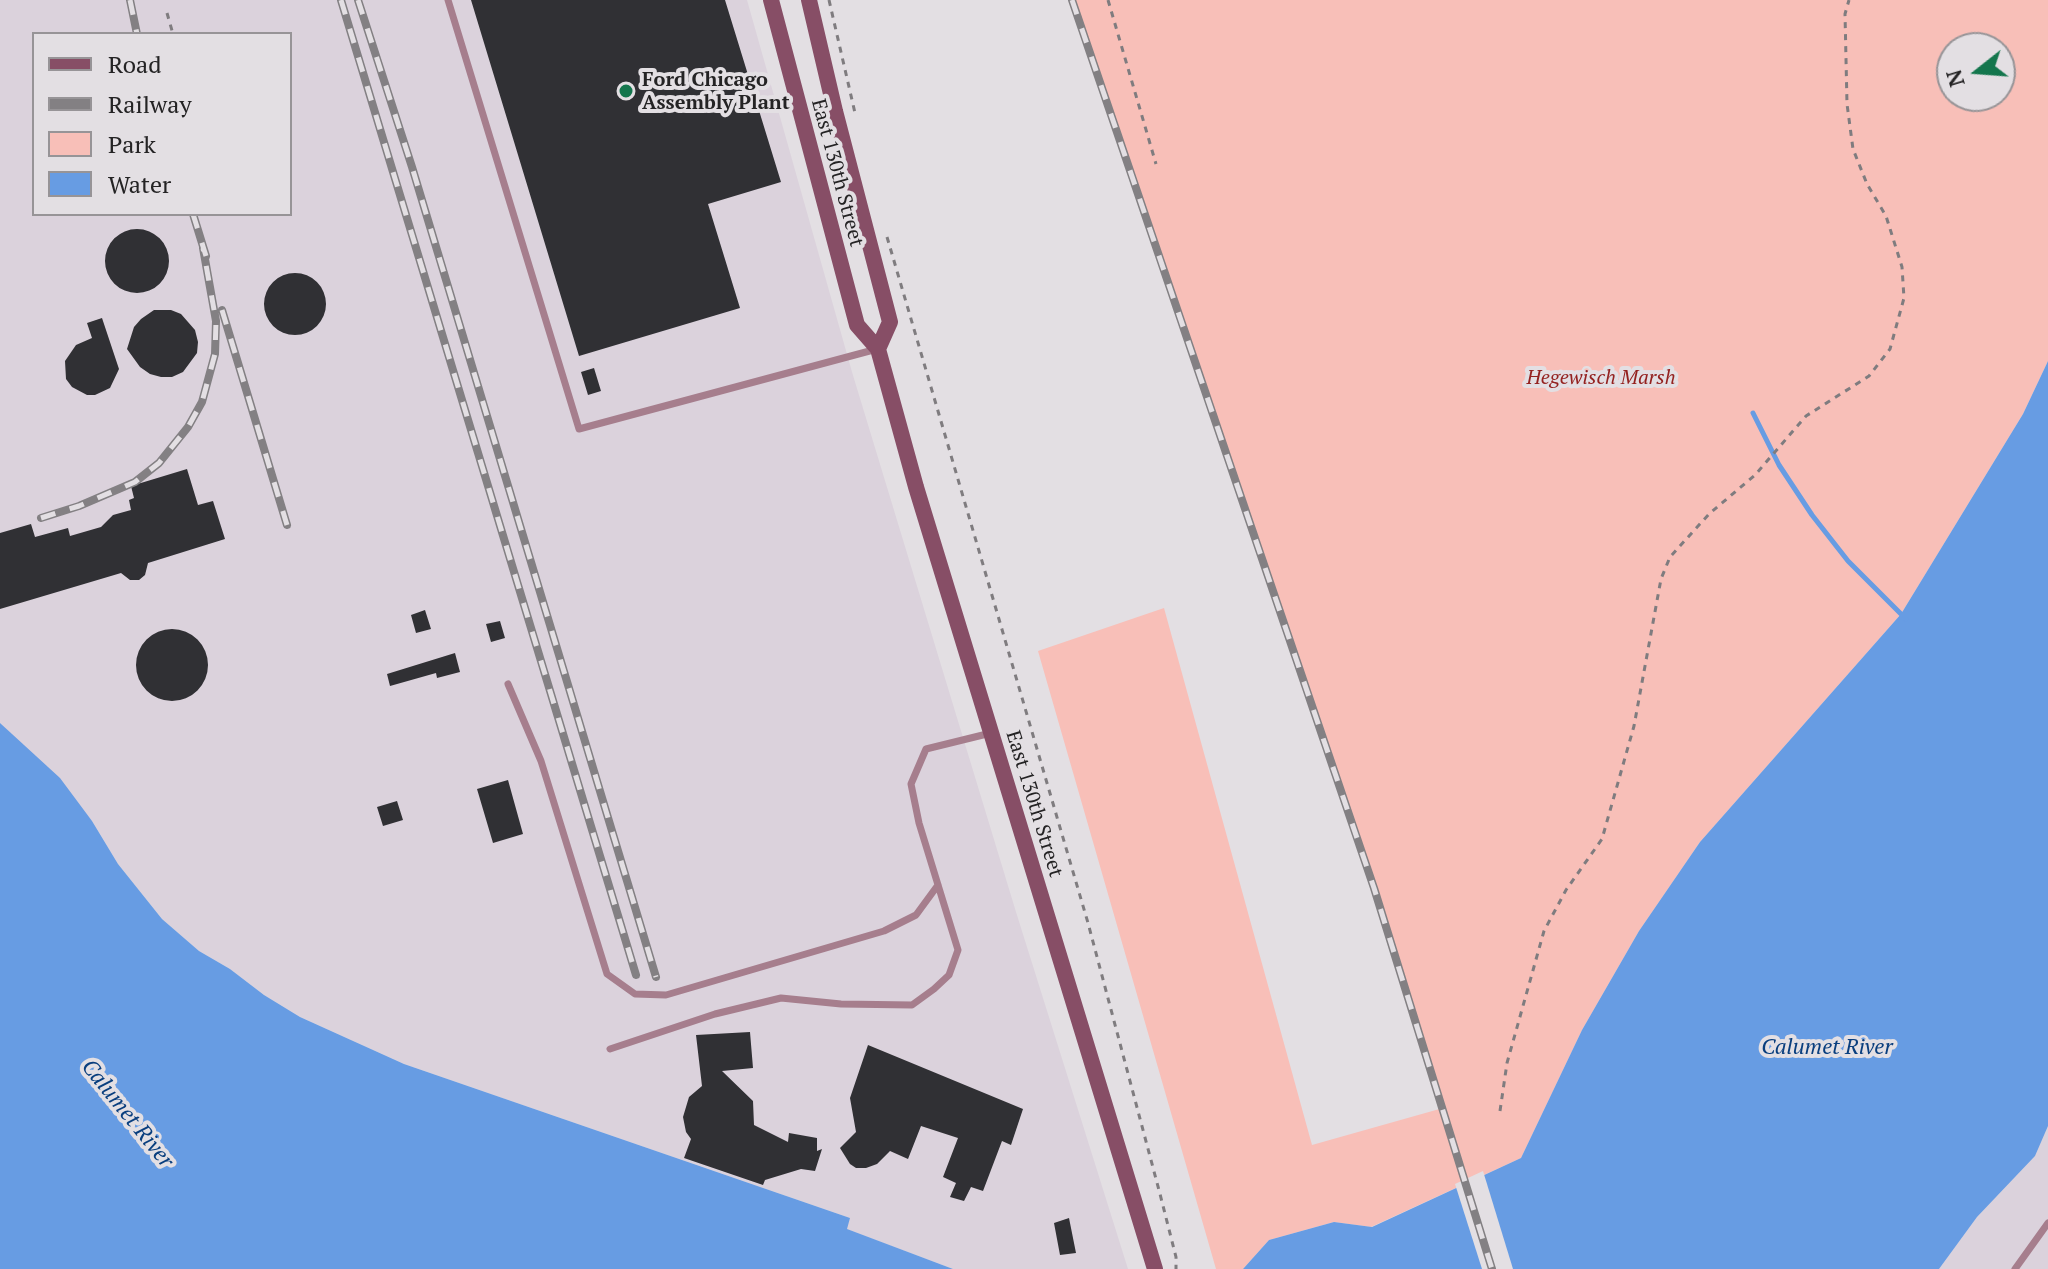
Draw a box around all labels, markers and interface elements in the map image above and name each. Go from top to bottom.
legend [32,32,292,216]
north arrow [1936,32,2016,112]
text: Road [108,48,162,80]
text: N [1938,66,1971,91]
place label: Ford Chicago Assembly Plant [642,68,790,115]
marker: Ford Chicago Assembly Plant [617,82,635,100]
text: Railway [108,88,192,120]
street label: East 130th Street [806,96,868,250]
text: Park [108,128,156,160]
text: Water [108,168,171,200]
park label: Hegewisch Marsh [1526,366,1676,390]
street label: East 130th Street [1000,728,1068,880]
water label: Calumet River [1761,1035,1893,1061]
water label: Calumet River [75,1055,179,1173]

